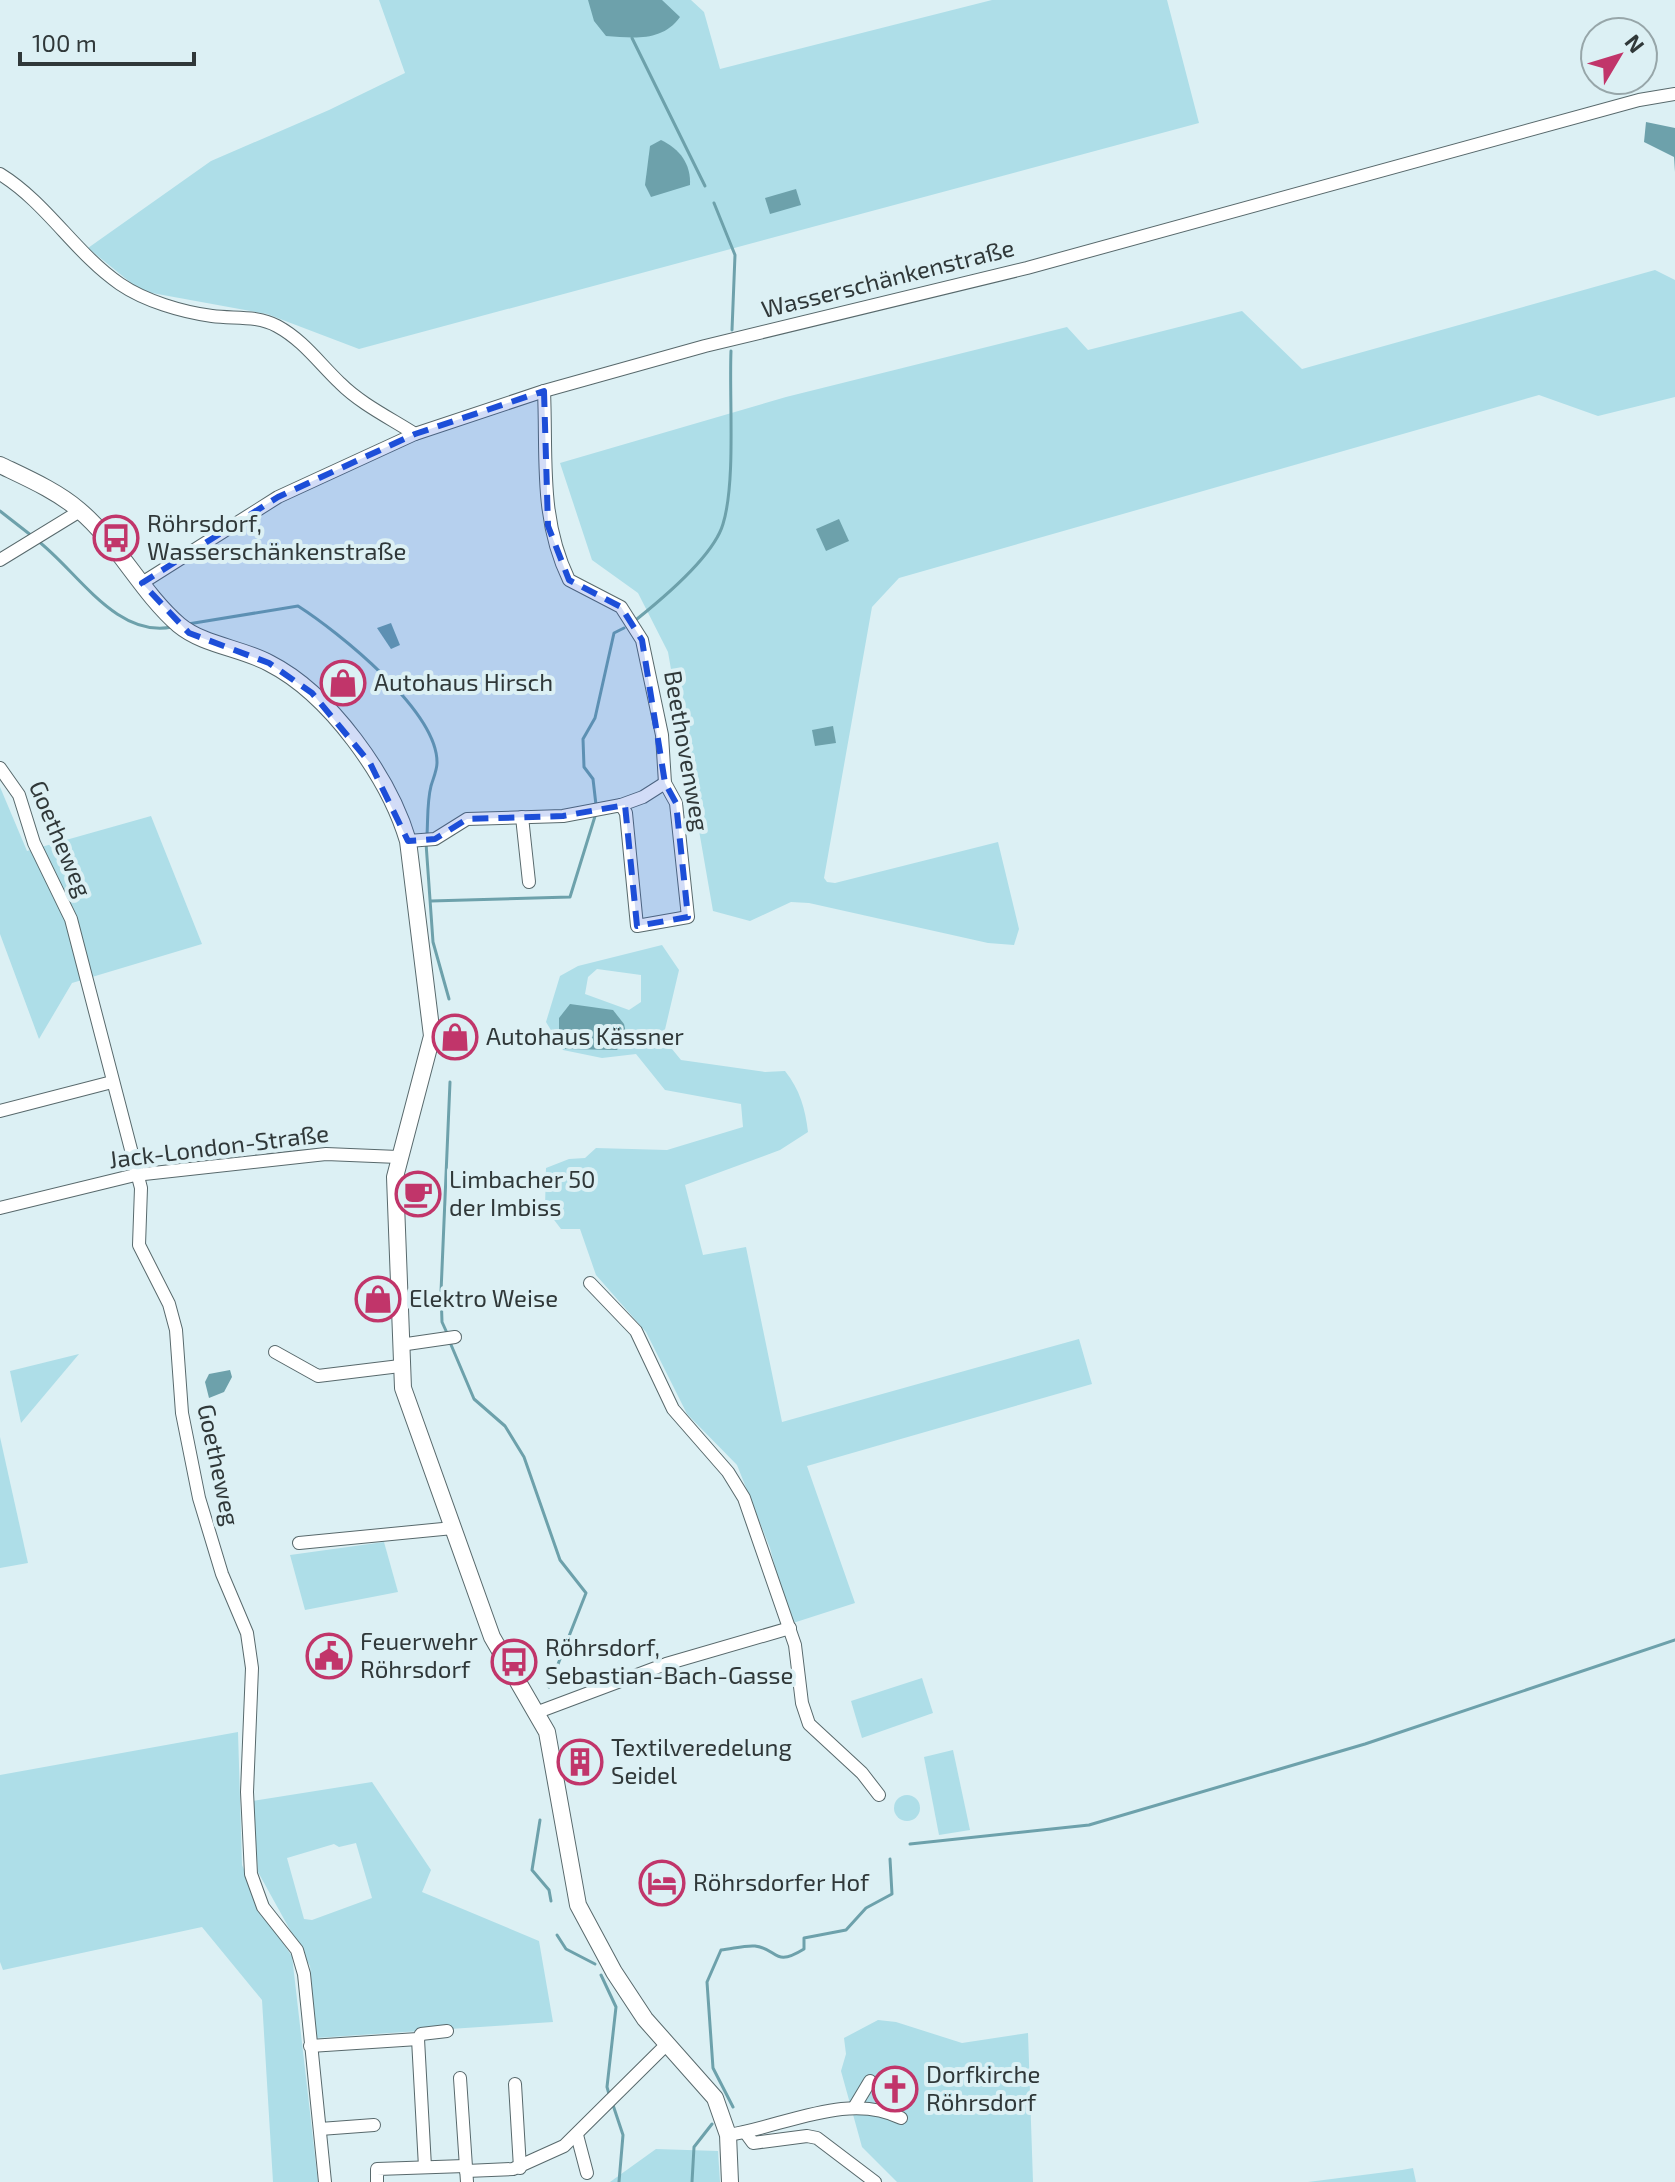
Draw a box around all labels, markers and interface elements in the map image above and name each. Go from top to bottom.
scale bar [20,16,194,66]
north arrow [1579,16,1659,96]
text: 100 m [32,28,97,57]
text: N [1620,29,1651,57]
street label: Wasserschänkenstraße [758,232,1017,323]
place label: Röhrsdorf, Wasserschänkenstraße [147,508,406,565]
bus stop icon: Röhrsdorf, Wasserschänkenstraße [92,514,140,562]
shop icon: Autohaus Hirsch [319,659,367,707]
place label: Autohaus Hirsch [374,667,553,696]
street label: Beethovenweg [659,668,716,833]
street label: Goetheweg [24,776,99,901]
shop icon: Autohaus Kässner [431,1013,479,1061]
place label: Autohaus Kässner [486,1021,684,1050]
street label: Jack-London-Straße [107,1118,331,1173]
place label: Limbacher 50 der Imbiss [449,1164,596,1221]
cafe icon: Limbacher 50 der Imbiss [394,1170,442,1218]
shop icon: Elektro Weise [354,1275,402,1323]
place label: Elektro Weise [409,1283,558,1312]
street label: Goetheweg [192,1401,246,1528]
place label: Feuerwehr Röhrsdorf [360,1626,478,1683]
public building icon: Feuerwehr Röhrsdorf [305,1632,353,1680]
place label: Röhrsdorf, Sebastian-Bach-Gasse [545,1632,793,1689]
bus stop icon: Röhrsdorf, Sebastian-Bach-Gasse [490,1638,538,1686]
place label: Textilveredelung Seidel [611,1732,792,1789]
building icon: Textilveredelung Seidel [556,1738,604,1786]
hotel icon: Röhrsdorfer Hof [638,1859,686,1907]
place label: Röhrsdorfer Hof [693,1867,870,1896]
place label: Dorfkirche Röhrsdorf [926,2059,1040,2116]
church icon: Dorfkirche Röhrsdorf [871,2065,919,2113]

